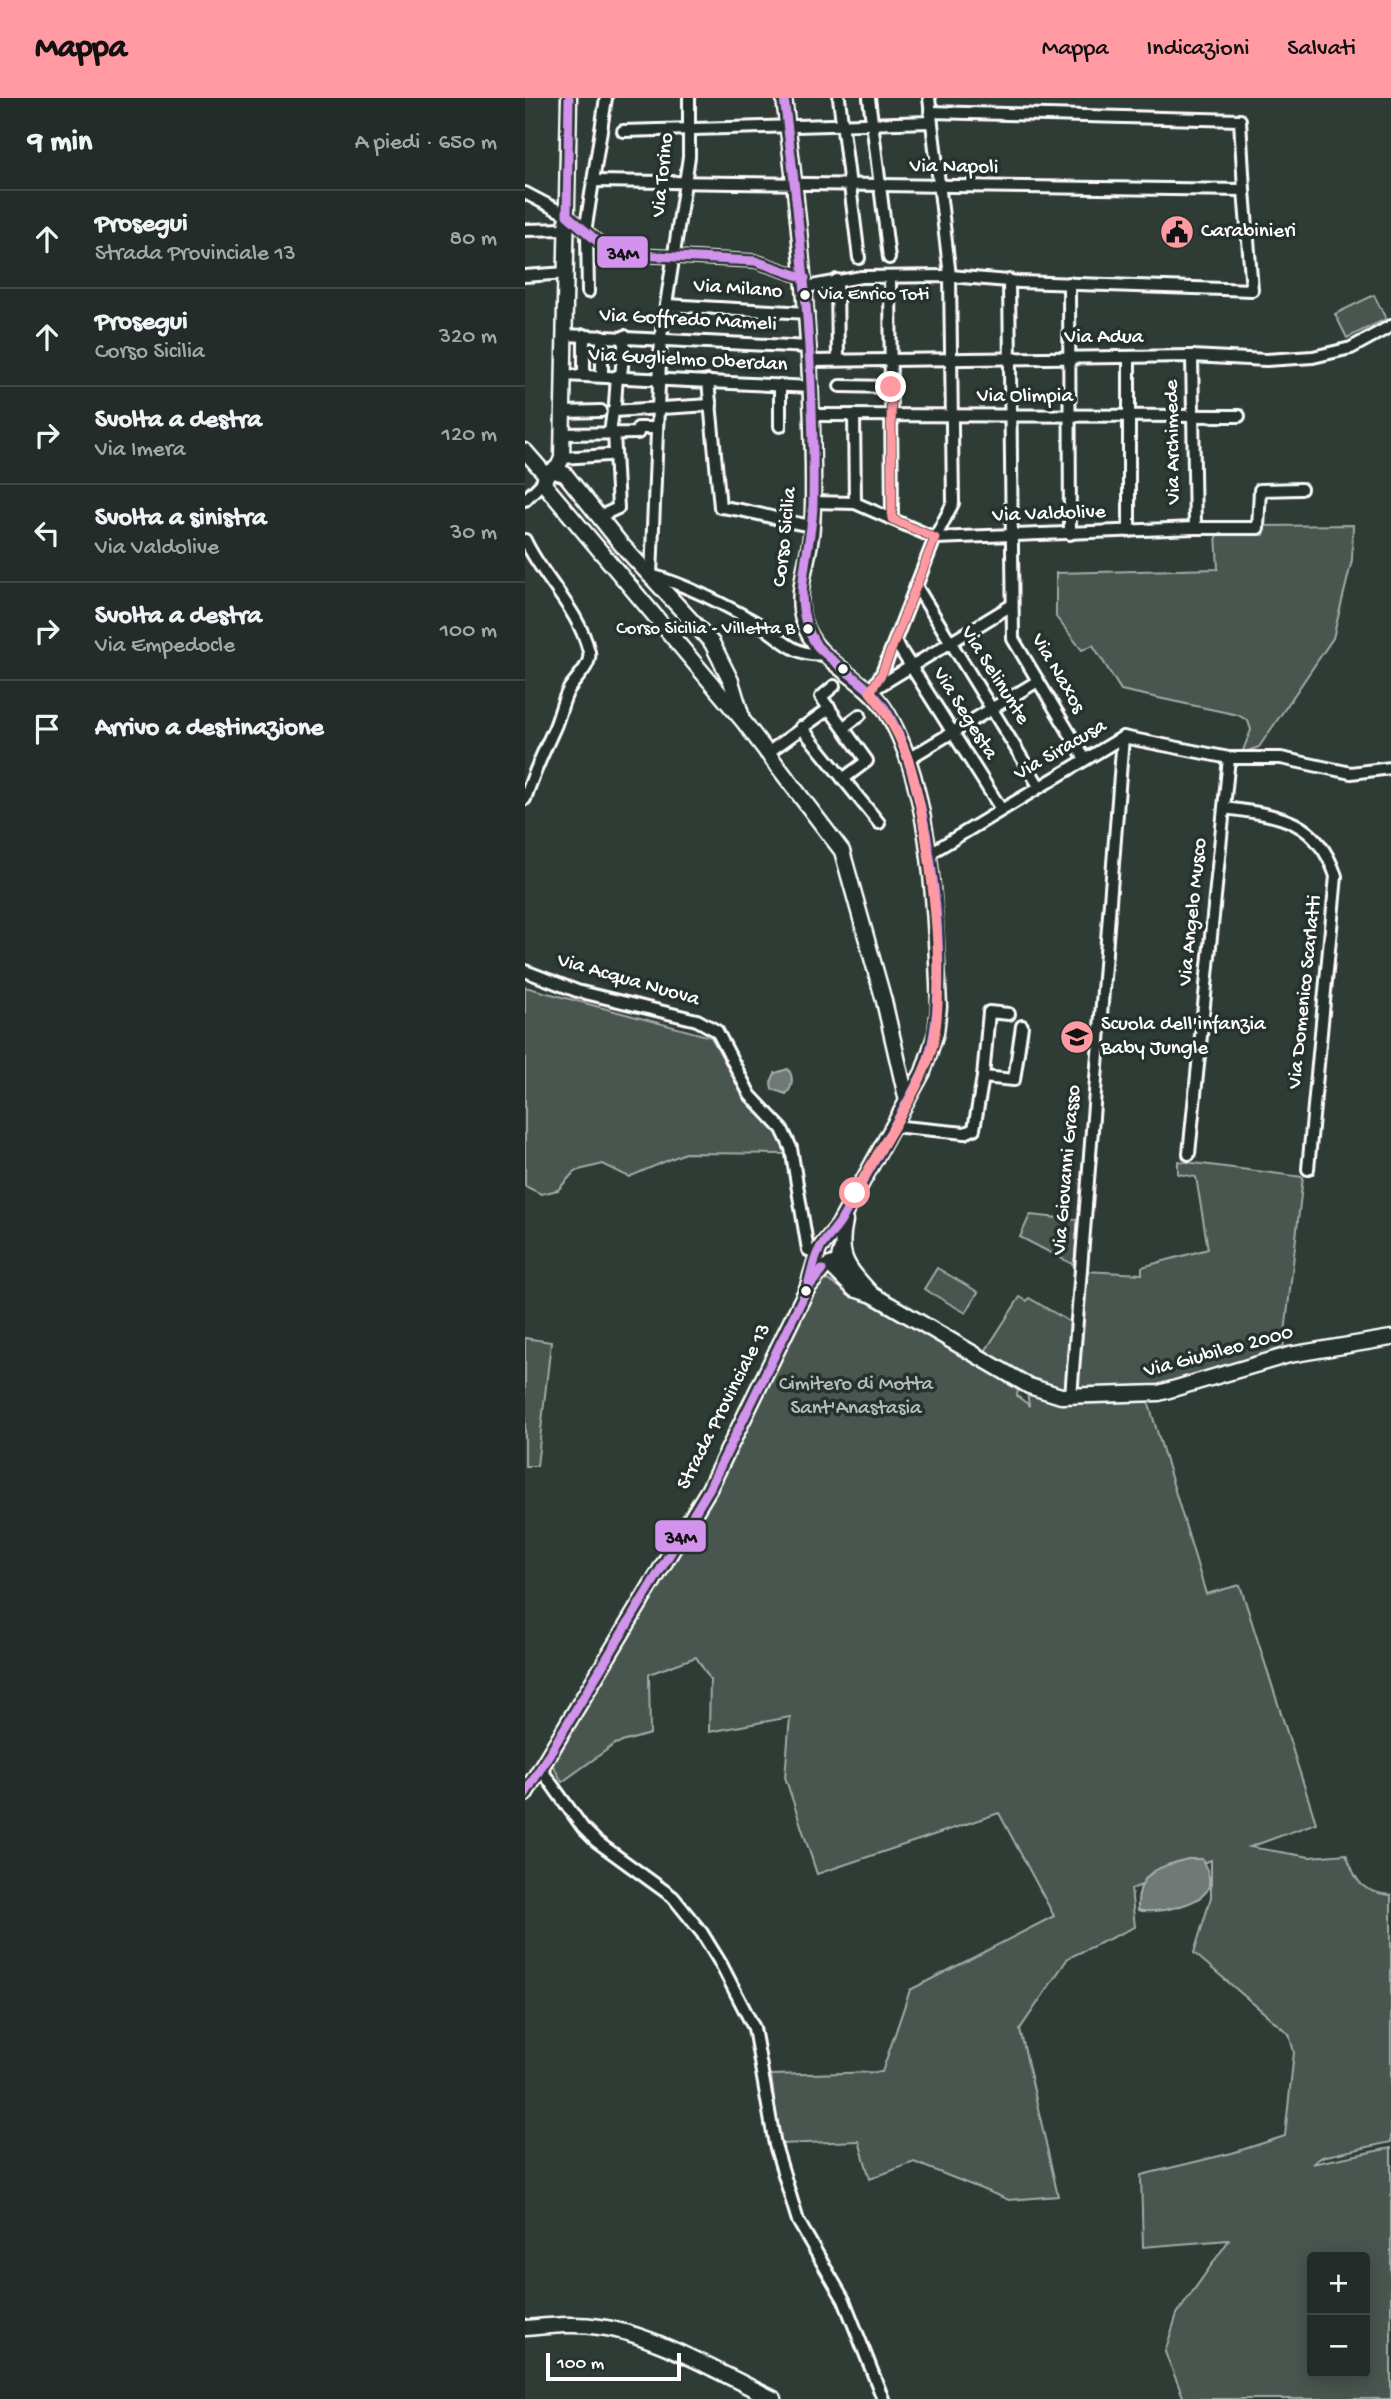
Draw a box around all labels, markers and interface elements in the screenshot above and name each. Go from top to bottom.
text: Mappa [35,30,127,68]
text: Mappa [1042,35,1109,64]
text: Indicazioni [1147,35,1249,64]
text: Salvati [1287,35,1356,64]
text: 9 min [28,126,92,161]
text: A piedi · 650 m [355,130,497,157]
street label: Via Torino [647,131,681,219]
street label: Via Napoli [908,155,999,181]
text: Prosegui [95,210,188,241]
public building icon: Carabinieri [1158,213,1196,251]
icon: ahead [28,220,66,258]
place label: Carabinieri [1201,220,1296,245]
text: 80 m [450,226,497,253]
line badge: 34M [596,235,649,269]
text: Strada Provinciale 13 [95,241,296,268]
text: 34M [606,244,640,267]
street label: Via Milano [692,274,783,306]
place label: Via Enrico Toti [817,284,929,307]
marker: Via Enrico Toti [798,288,812,302]
street label: Via Goffredo Mameli [598,304,777,338]
text: Prosegui [95,308,188,339]
icon: ahead [28,318,66,356]
text: 320 m [439,324,497,351]
street label: Via Adua [1063,326,1145,351]
text: Corso Sicilia [95,339,205,366]
street label: Via Guglielmo Oberdan [587,343,788,379]
route end [875,371,906,402]
street label: Via Archimede [1160,378,1188,505]
street label: Via Olimpia [976,385,1074,410]
text: Svolta a destra [95,406,262,437]
icon: right [28,416,66,454]
text: 120 m [442,422,497,449]
text: Via Imera [95,437,186,464]
street label: Corso Sicilia [768,485,804,588]
street label: Via Valdolive [991,500,1107,530]
text: Svolta a sinistra [95,504,267,535]
icon: left [28,514,66,552]
text: 30 m [450,520,497,547]
text: Via Valdolive [95,535,219,562]
text: Svolta a destra [95,602,262,633]
icon: right [28,612,66,650]
text: 100 m [440,618,497,645]
place label: Corso Sicilia - Villetta B [616,618,796,641]
street label: Via Selinunte [953,621,1035,731]
marker: Corso Sicilia - Villetta B [801,622,815,636]
street label: Via Naxos [1024,629,1090,719]
text: Via Empedocle [95,633,235,660]
unlabelled marker [836,662,850,676]
street label: Via Segesta [925,662,1003,766]
icon: arrive [28,710,66,748]
text: Arrivo a destinazione [95,714,324,745]
street label: Via Siracusa [1009,714,1113,788]
street label: Via Angelo Musco [1174,837,1214,988]
street label: Via Domenico Scarlatti [1283,894,1329,1091]
street label: Via Acqua Nuova [553,948,703,1014]
place label: Scuola dell'infanzia Baby Jungle [1100,1013,1267,1062]
school or university icon: Scuola dell'infanzia Baby Jungle [1058,1018,1096,1056]
street label: Via Giovanni Grasso [1048,1084,1088,1257]
route start [839,1177,870,1208]
unlabelled marker [799,1284,813,1298]
street label: Strada Provinciale 13 [672,1320,778,1494]
street label: Via Giubileo 2000 [1141,1321,1296,1385]
park label: Cimitero di Motta Sant'Anastasia [779,1373,934,1422]
line badge: 34M [654,1519,707,1553]
text: 34M [664,1528,698,1551]
map controls [1307,2252,1370,2378]
button: + [1307,2252,1370,2315]
button: − [1307,2315,1370,2378]
scale bar [546,2350,681,2382]
text: 100 m [557,2353,604,2376]

